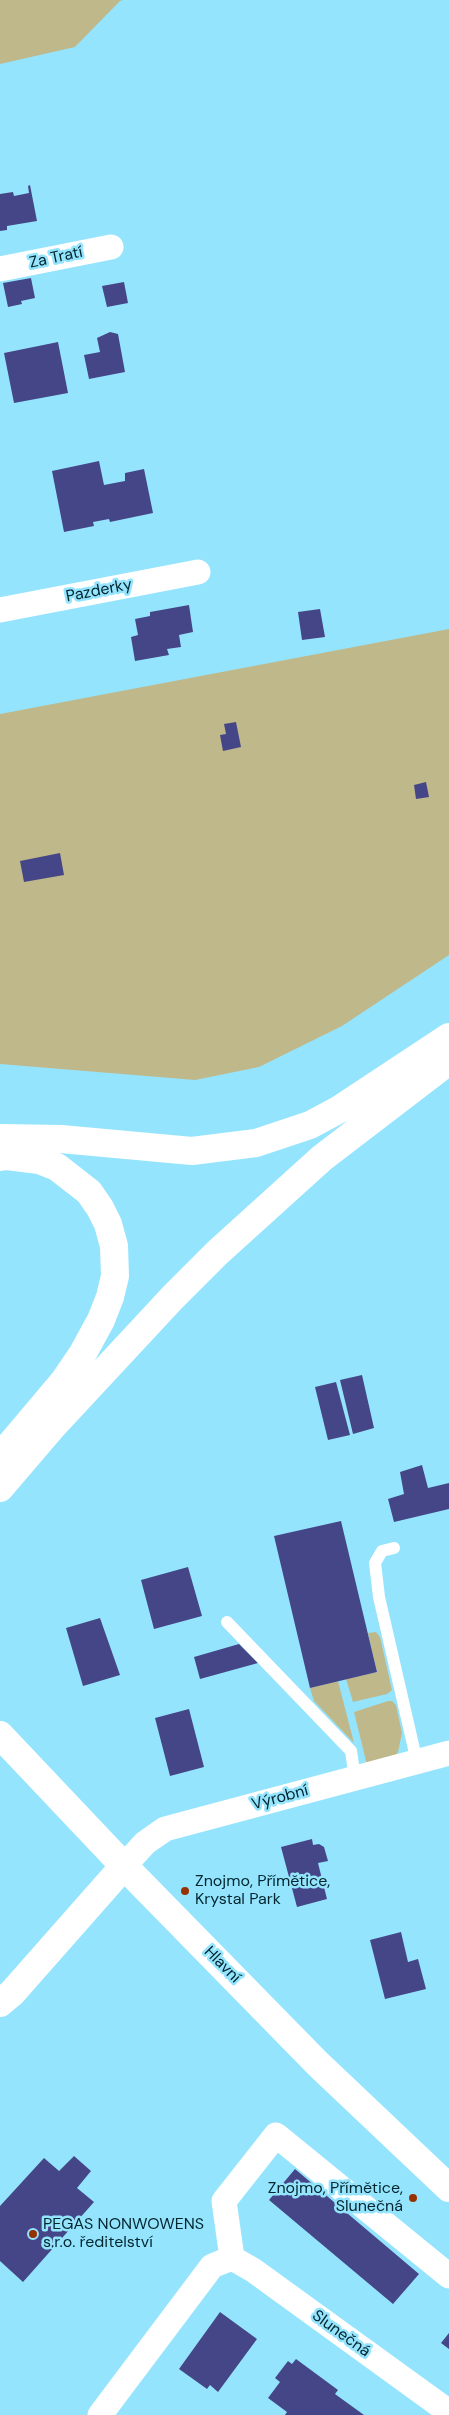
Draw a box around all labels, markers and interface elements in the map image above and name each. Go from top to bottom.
street label: Za Tratí [28,243,84,273]
street label: Pazderky [64,575,134,607]
street label: Výrobní [250,1781,310,1815]
place label: Znojmo, Přímětice, Krystal Park [195,1872,330,1910]
marker: Znojmo, Přímětice, Krystal Park [179,1885,191,1897]
street label: Hlavní [200,1943,244,1987]
place label: Znojmo, Přímětice, Slunečná [268,2179,403,2217]
marker: Znojmo, Přímětice, Slunečná [407,2192,419,2204]
place label: PEGAS NONWOWENS s.r.o. ředitelství [43,2215,204,2253]
marker: PEGAS NONWOWENS s.r.o. ředitelství [27,2228,39,2240]
street label: Slunečná [308,2306,374,2362]

